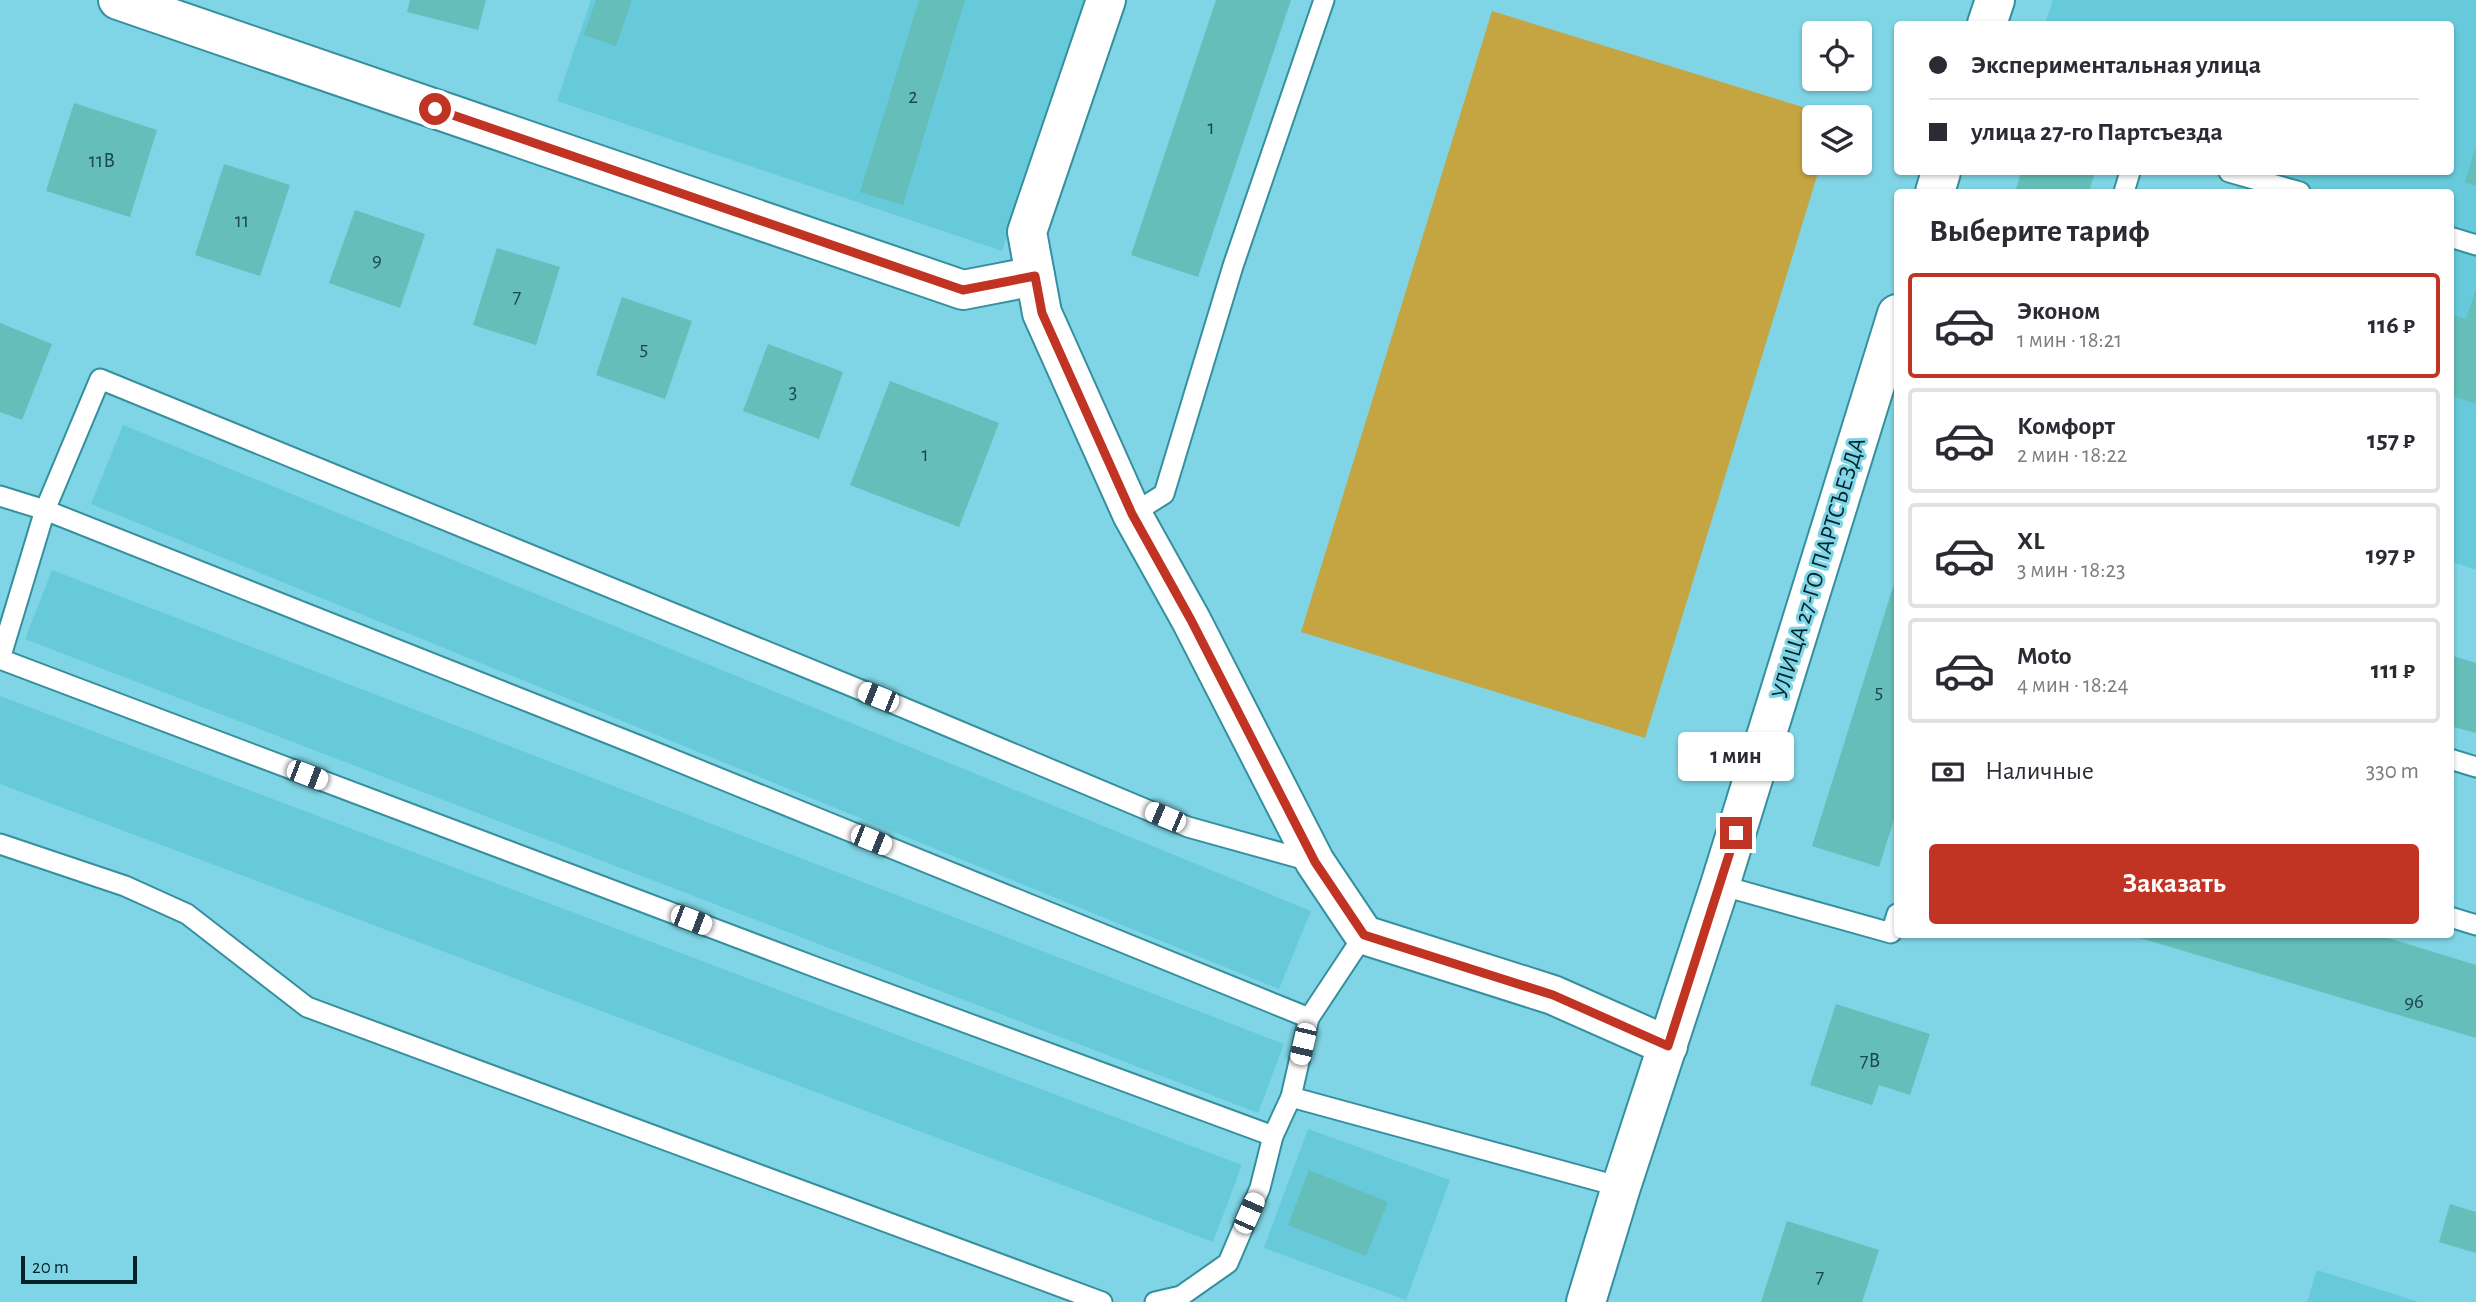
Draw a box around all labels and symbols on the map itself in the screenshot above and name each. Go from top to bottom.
house number: 2 [908,86,918,107]
route start [419,93,451,125]
house number: 1 [1207,117,1215,138]
house number: 11В [89,150,115,171]
house number: 11 [235,210,249,231]
house number: 9 [372,249,382,270]
house number: 7 [513,286,522,307]
house number: 5 [640,338,648,359]
house number: 3 [789,381,797,402]
street label: УЛИЦА 27-ГО ПАРТСЪЕЗДА [1768,435,1870,702]
house number: 1 [921,444,929,465]
car [855,679,902,715]
house number: 5 [1875,681,1883,702]
callout: 1 мин [1678,732,1794,780]
car [284,758,331,792]
car [1142,799,1189,835]
route end [1720,817,1752,849]
car [848,822,895,858]
car [668,903,715,937]
house number: 96 [2404,991,2424,1012]
car [1289,1021,1318,1067]
house number: 7В [1860,1050,1880,1071]
car [1231,1190,1268,1236]
scale bar [21,1253,136,1285]
house number: 7 [1816,1266,1825,1287]

